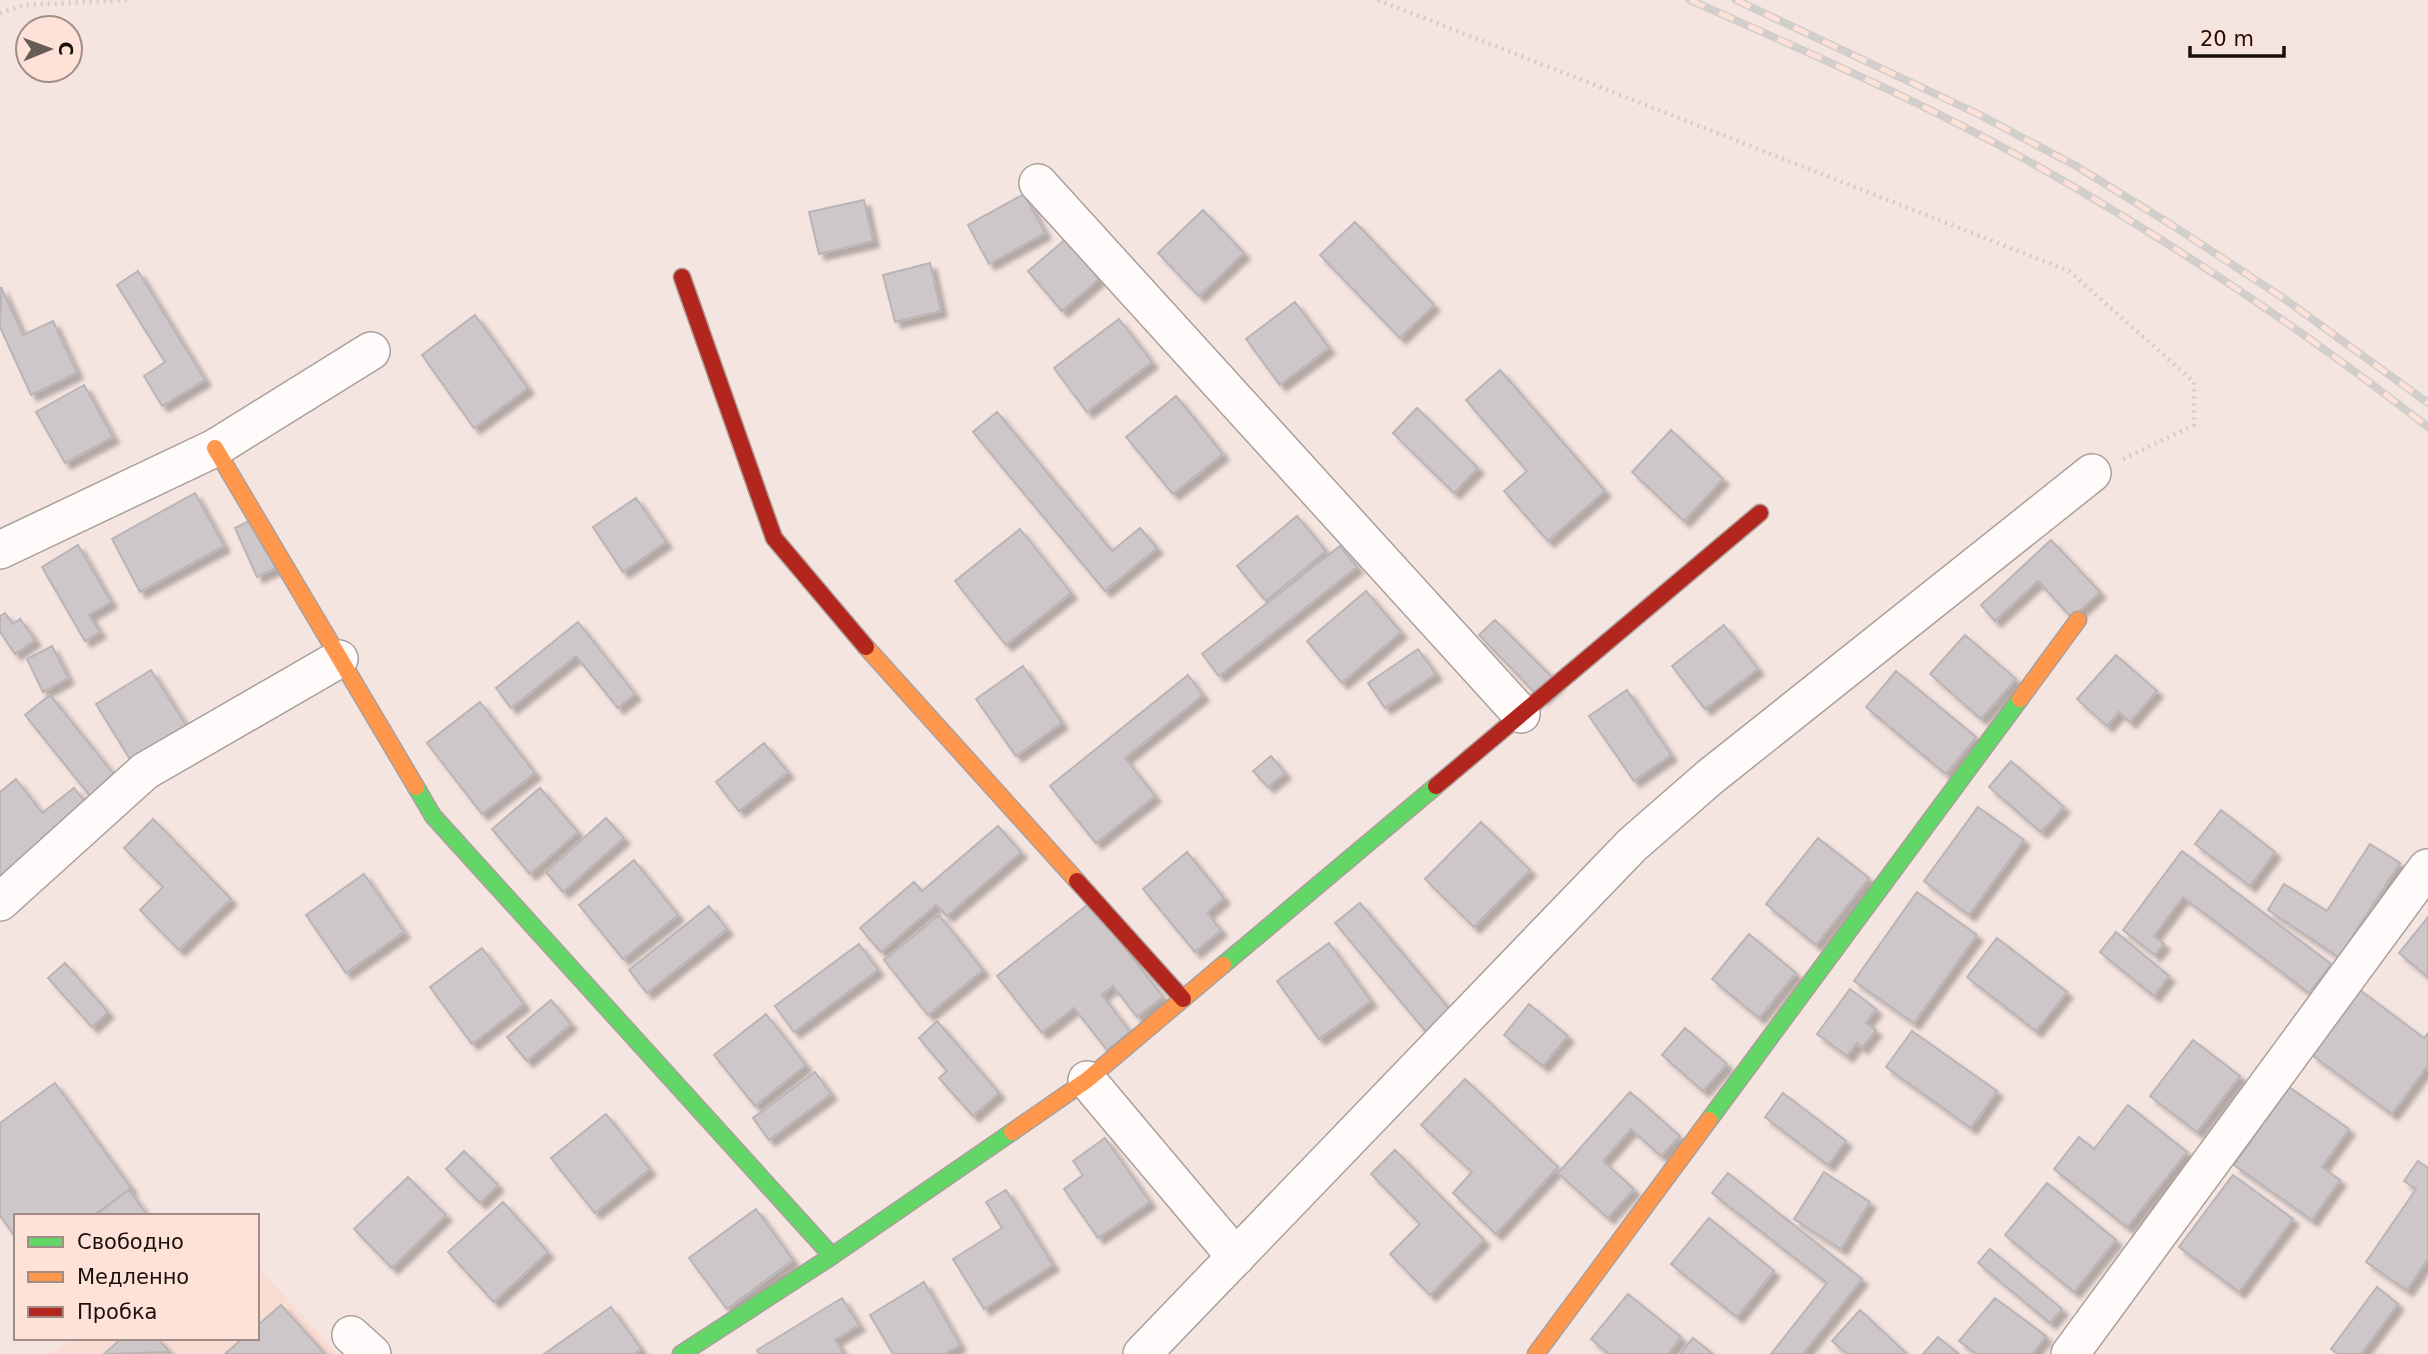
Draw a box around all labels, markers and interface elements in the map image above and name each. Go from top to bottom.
north arrow [14,14,84,84]
scale bar [2190,14,2284,58]
text: 20 m [2200,27,2254,51]
text: С [55,42,77,56]
legend [14,1214,259,1340]
text: Свободно [77,1230,184,1254]
text: Медленно [77,1265,189,1289]
text: Пробка [77,1300,157,1324]

